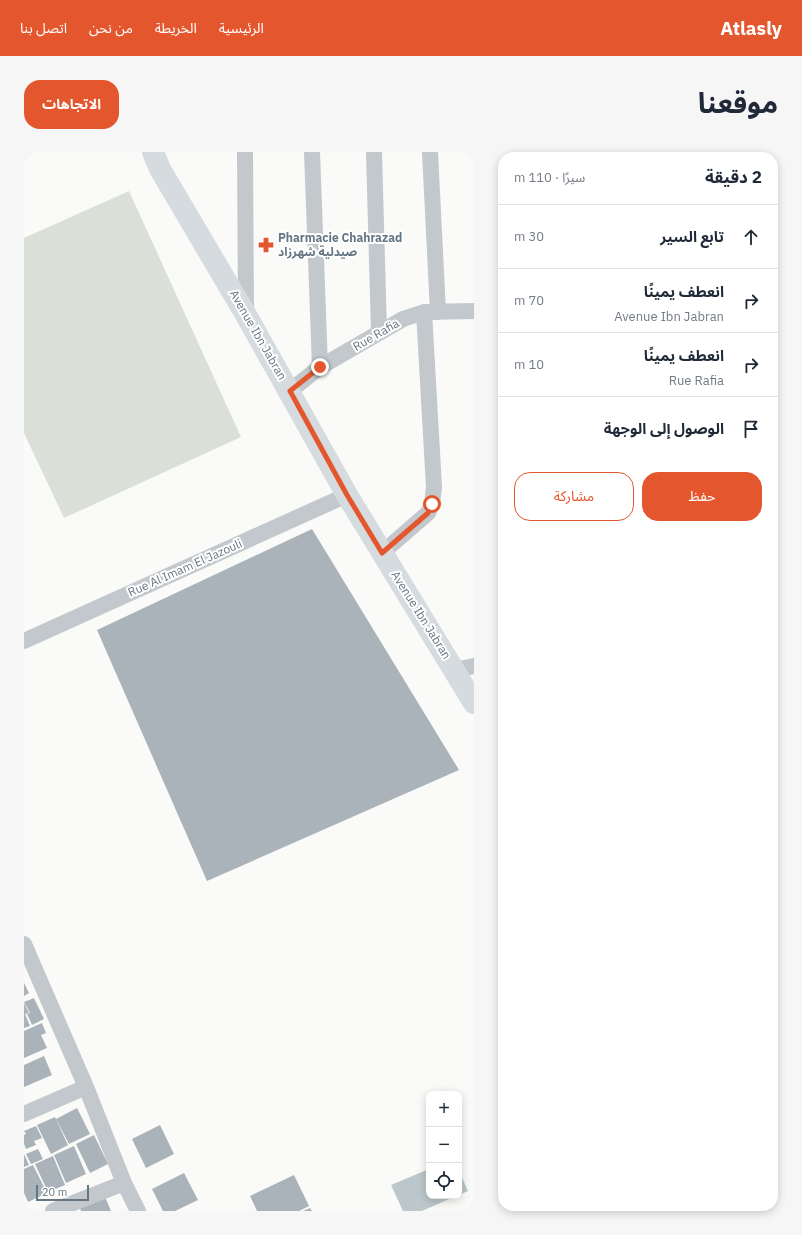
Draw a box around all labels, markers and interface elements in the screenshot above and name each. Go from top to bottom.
text: Atlasly [720,16,782,40]
text: اتصل بنا [20,19,67,37]
text: من نحن [89,19,133,37]
text: الخريطة [155,19,197,37]
text: الرئيسية [219,19,264,37]
button: الاتجاهات [24,80,119,129]
text: موقعنا [698,84,778,121]
text: 2 دقيقة [705,166,762,188]
text: سيرًا · 110 m [514,169,585,186]
icon: ahead [740,226,762,248]
text: تابع السير [660,227,724,246]
text: 30 m [514,228,544,245]
place label: Pharmacie Chahrazad صيدلية شهرزاد [278,230,402,259]
pharmacy icon: Pharmacie Chahrazad صيدلية شهرزاد [257,236,275,254]
text: انعطف يمينًا [644,282,724,301]
street label: Avenue Ibn Jabran [227,287,290,382]
icon: right [740,290,762,312]
text: 70 m [514,292,544,309]
text: Avenue Ibn Jabran [614,308,724,325]
street label: Rue Rafia [350,315,402,354]
text: انعطف يمينًا [644,346,724,365]
icon: right [740,354,762,376]
text: 10 m [514,356,544,373]
route end [311,358,329,376]
text: Rue Rafia [669,372,724,389]
icon: arrive [740,418,762,440]
text: الوصول إلى الوجهة [604,419,724,438]
button: مشاركة [514,472,634,521]
button: حفظ [642,472,762,521]
route start [423,495,441,513]
street label: Rue Al Imam El Jazouli [125,536,244,600]
street label: Avenue Ibn Jabran [388,568,455,662]
map controls [426,1091,462,1199]
button: + [426,1091,462,1127]
button: − [426,1127,462,1163]
button: locate [426,1163,462,1199]
scale bar [36,1183,89,1202]
text: 20 m [42,1185,67,1199]

